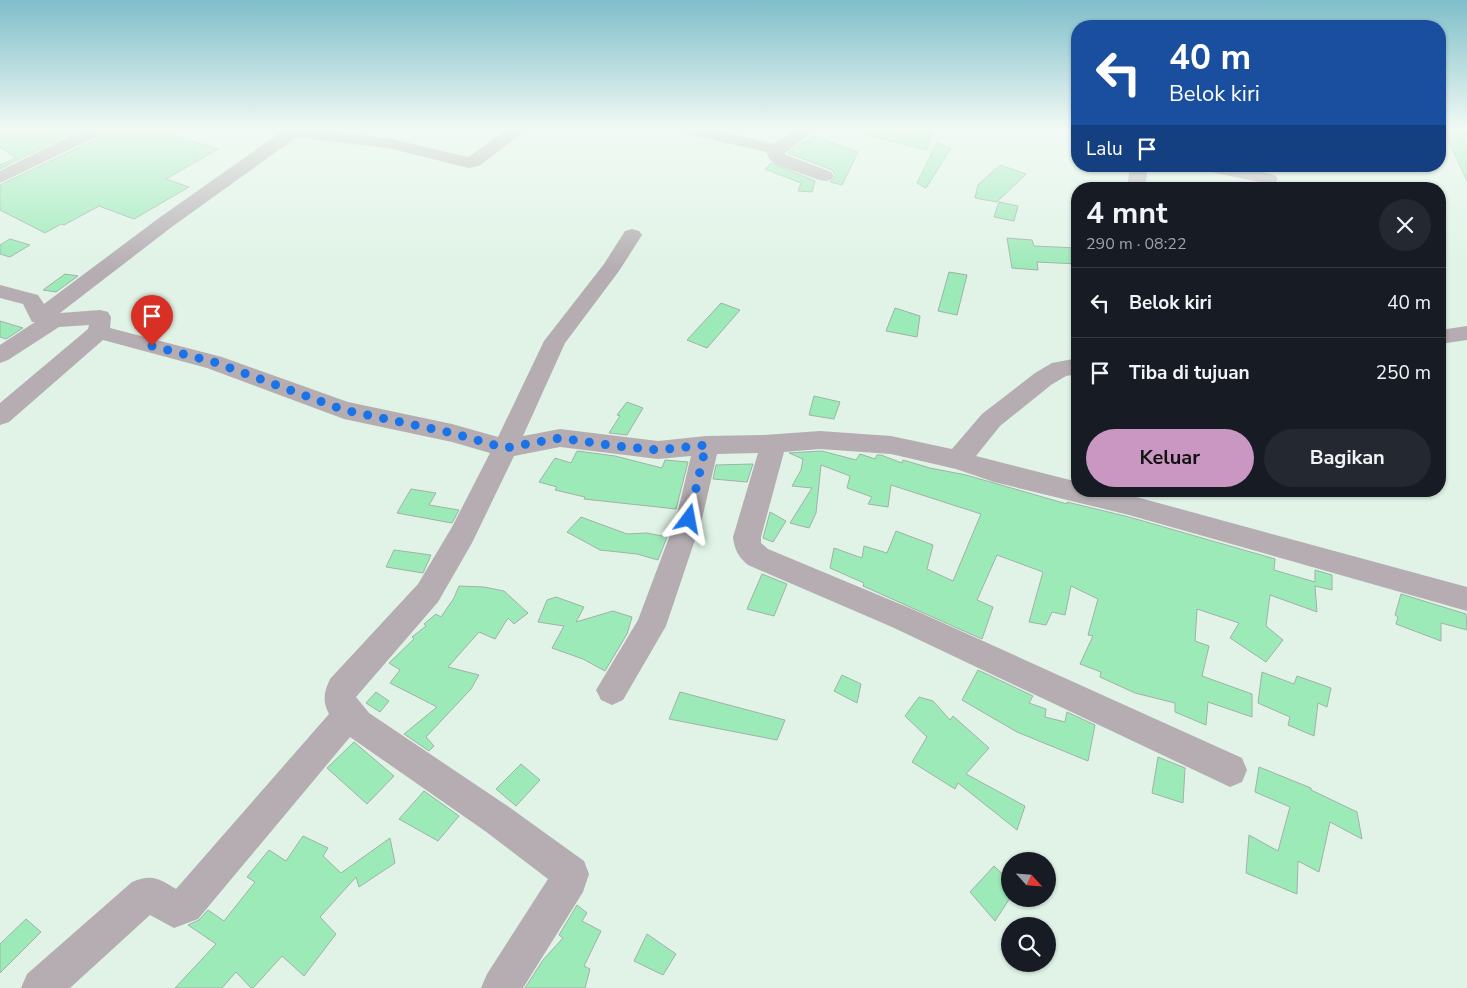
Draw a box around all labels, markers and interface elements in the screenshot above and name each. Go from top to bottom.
text: 40 m [1169,34,1251,81]
icon: left [1086,40,1151,105]
text: Belok kiri [1169,79,1260,109]
icon: arrive [1133,135,1161,163]
text: Lalu [1086,136,1123,162]
text: 4 mnt [1086,193,1167,234]
button: close [1379,199,1431,251]
text: 290 m · 08:22 [1086,233,1187,255]
icon: left [1086,289,1114,317]
text: Belok kiri [1129,290,1212,316]
text: 40 m [1387,290,1431,316]
pin [131,295,173,346]
icon: arrive [138,302,166,330]
icon: arrive [1086,359,1114,387]
text: Tiba di tujuan [1129,360,1250,386]
text: 250 m [1376,360,1431,386]
button: Keluar [1086,429,1254,487]
button: Bagikan [1264,429,1431,487]
position arrow [662,492,714,544]
north arrow [1001,852,1056,908]
map controls [1001,852,1056,972]
button: search [1001,917,1056,972]

